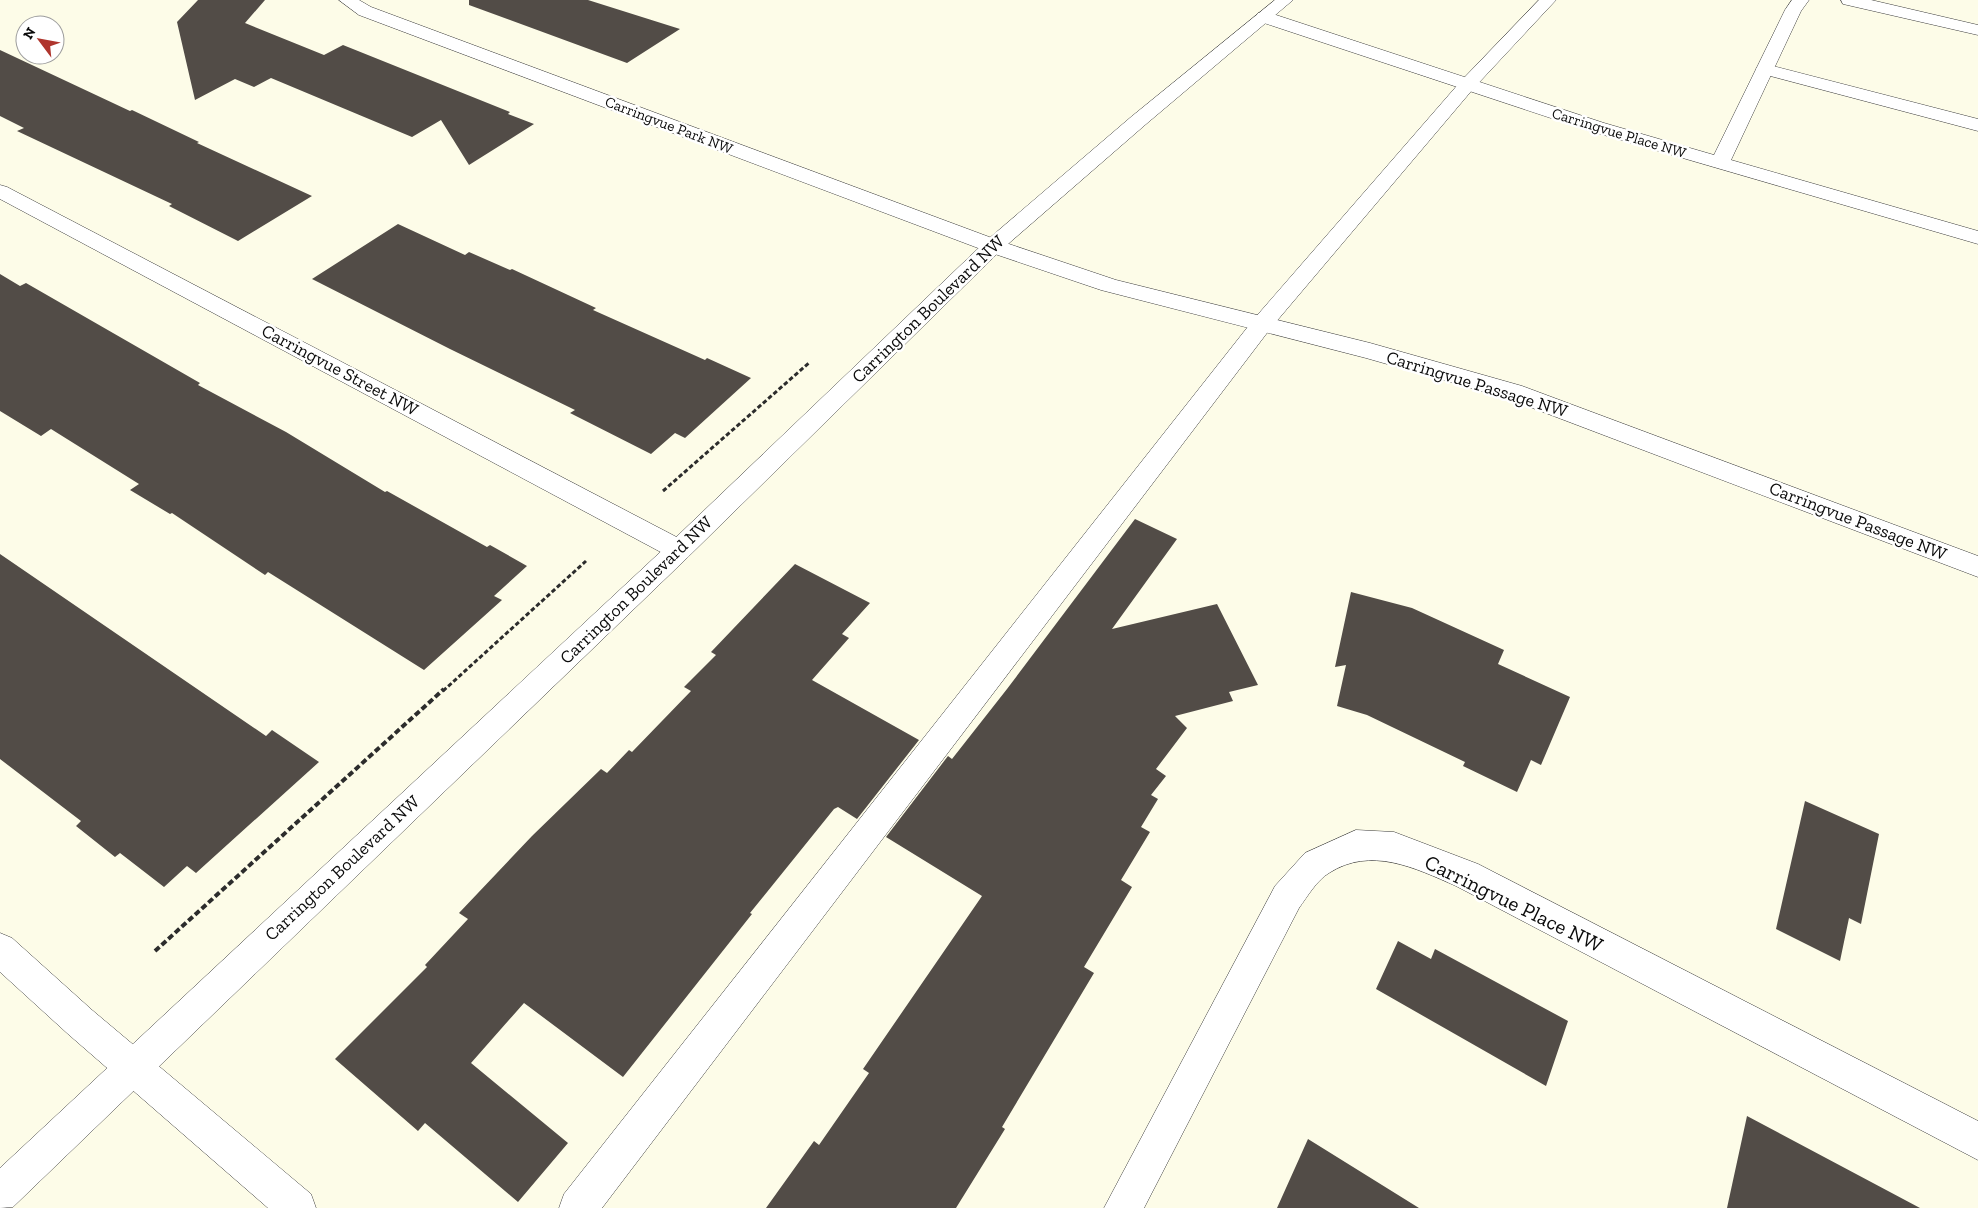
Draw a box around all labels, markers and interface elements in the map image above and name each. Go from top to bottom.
north arrow [15,15,65,65]
text: N [19,24,40,42]
street label: Carringvue Park NW [603,92,735,158]
street label: Carringvue Place NW [1550,104,1688,162]
street label: Carrington Boulevard NW [847,230,1009,388]
street label: Carringvue Street NW [258,319,422,421]
street label: Carringvue Passage NW [1384,346,1570,422]
street label: Carringvue Passage NW [1766,477,1950,565]
street label: Carrington Boulevard NW [555,511,717,669]
street label: Carrington Boulevard NW [260,790,424,945]
street label: Carringvue Place NW [1421,849,1608,957]

